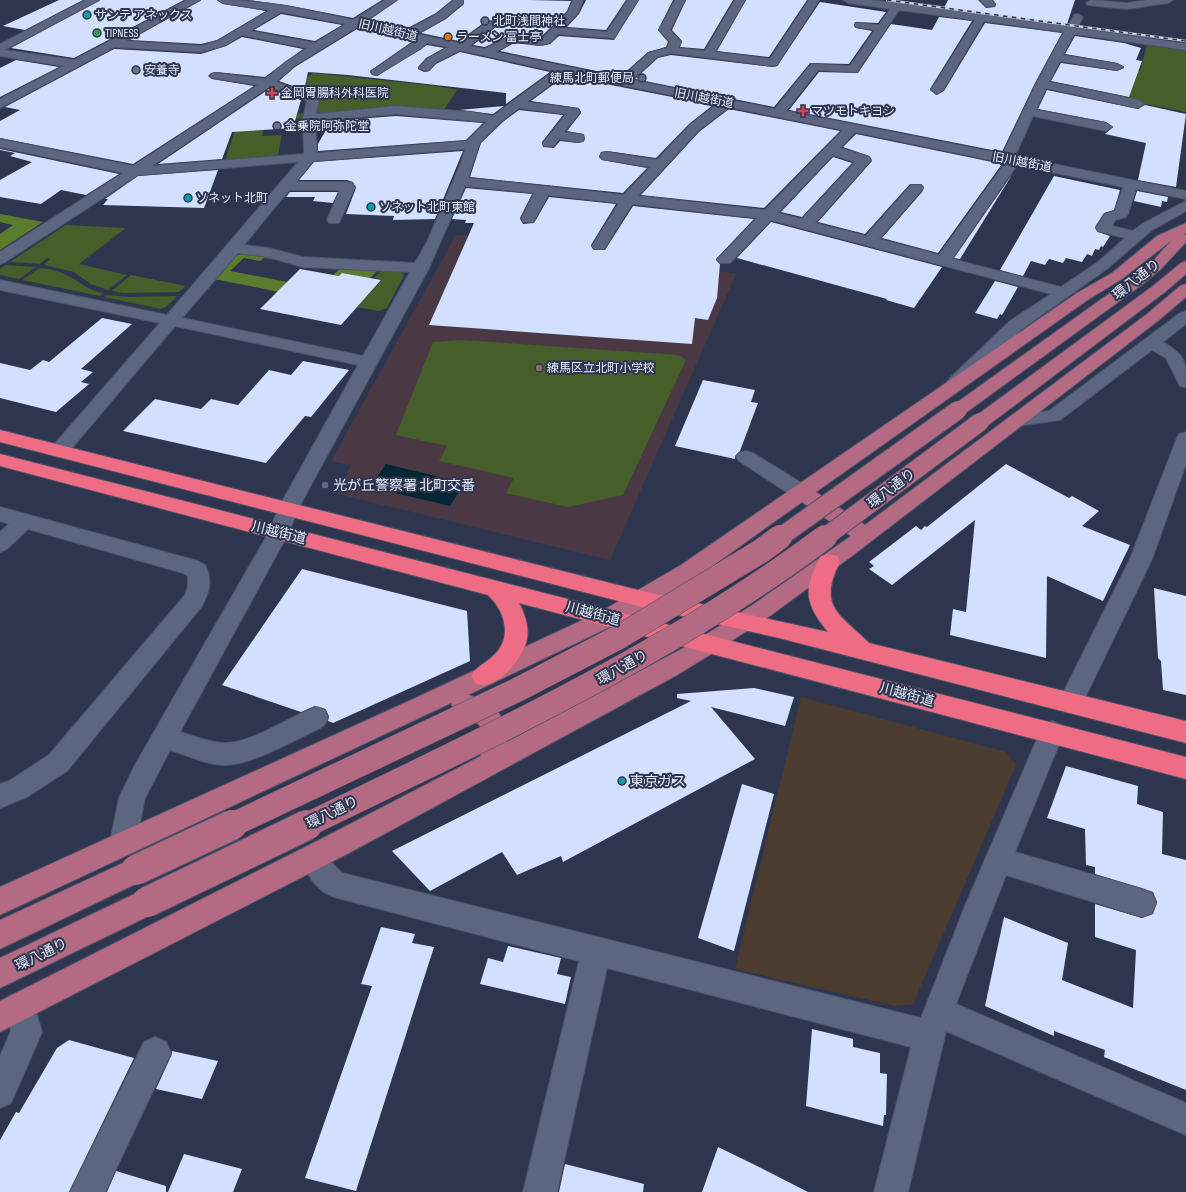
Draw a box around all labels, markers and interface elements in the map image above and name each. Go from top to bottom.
place label: サンテ アネックス [95,8,193,23]
marker: サンテ アネックス [82,10,92,20]
place label: 北町浅間神社 [493,14,565,29]
street label: 旧川越街道 [357,16,419,45]
marker: 北町浅間神社 [480,16,490,26]
place label: TIPNESS [105,26,139,41]
marker: TIPNESS [92,28,102,38]
place label: ラーメン 富士亭 [456,30,541,45]
marker: ラーメン 富士亭 [443,32,453,42]
place label: 安養寺 [144,63,180,78]
marker: 安養寺 [131,65,141,75]
place label: 練馬北町郵便局 [550,71,634,86]
marker: 練馬北町郵便局 [637,73,647,83]
street label: 旧川越街道 [673,85,735,112]
place label: 金岡胃腸科外科医院 [281,86,389,101]
marker: 金岡胃腸科外科医院 [266,87,278,99]
place label: マツモトキヨシ [811,104,895,119]
marker: マツモトキヨシ [798,106,808,116]
place label: 金乗院阿弥陀堂 [285,119,369,134]
marker: 金乗院阿弥陀堂 [272,121,282,131]
street label: 旧川越街道 [991,149,1053,176]
place label: ソネット北町 [196,191,268,206]
marker: ソネット北町 [183,193,193,203]
place label: ソネット北町東館 [379,200,475,215]
marker: ソネット北町東館 [366,202,376,212]
street label: 環八通り [1109,255,1164,303]
place label: 練馬区立北町小学校 [547,361,655,376]
marker: 練馬区立北町小学校 [534,363,544,373]
street label: 環八通り [864,465,919,512]
place label: 光が丘警察署 北町交番 [333,477,475,494]
marker: 光が丘警察署 北町交番 [320,480,330,490]
street label: 川越街道 [250,517,308,548]
street label: 川越街道 [564,598,622,629]
street label: 環八通り [594,646,651,688]
street label: 川越街道 [878,679,936,710]
place label: 東京ガス [630,773,686,790]
marker: 東京ガス [617,776,627,786]
street label: 環八通り [303,793,361,832]
street label: 環八通り [12,935,70,974]

